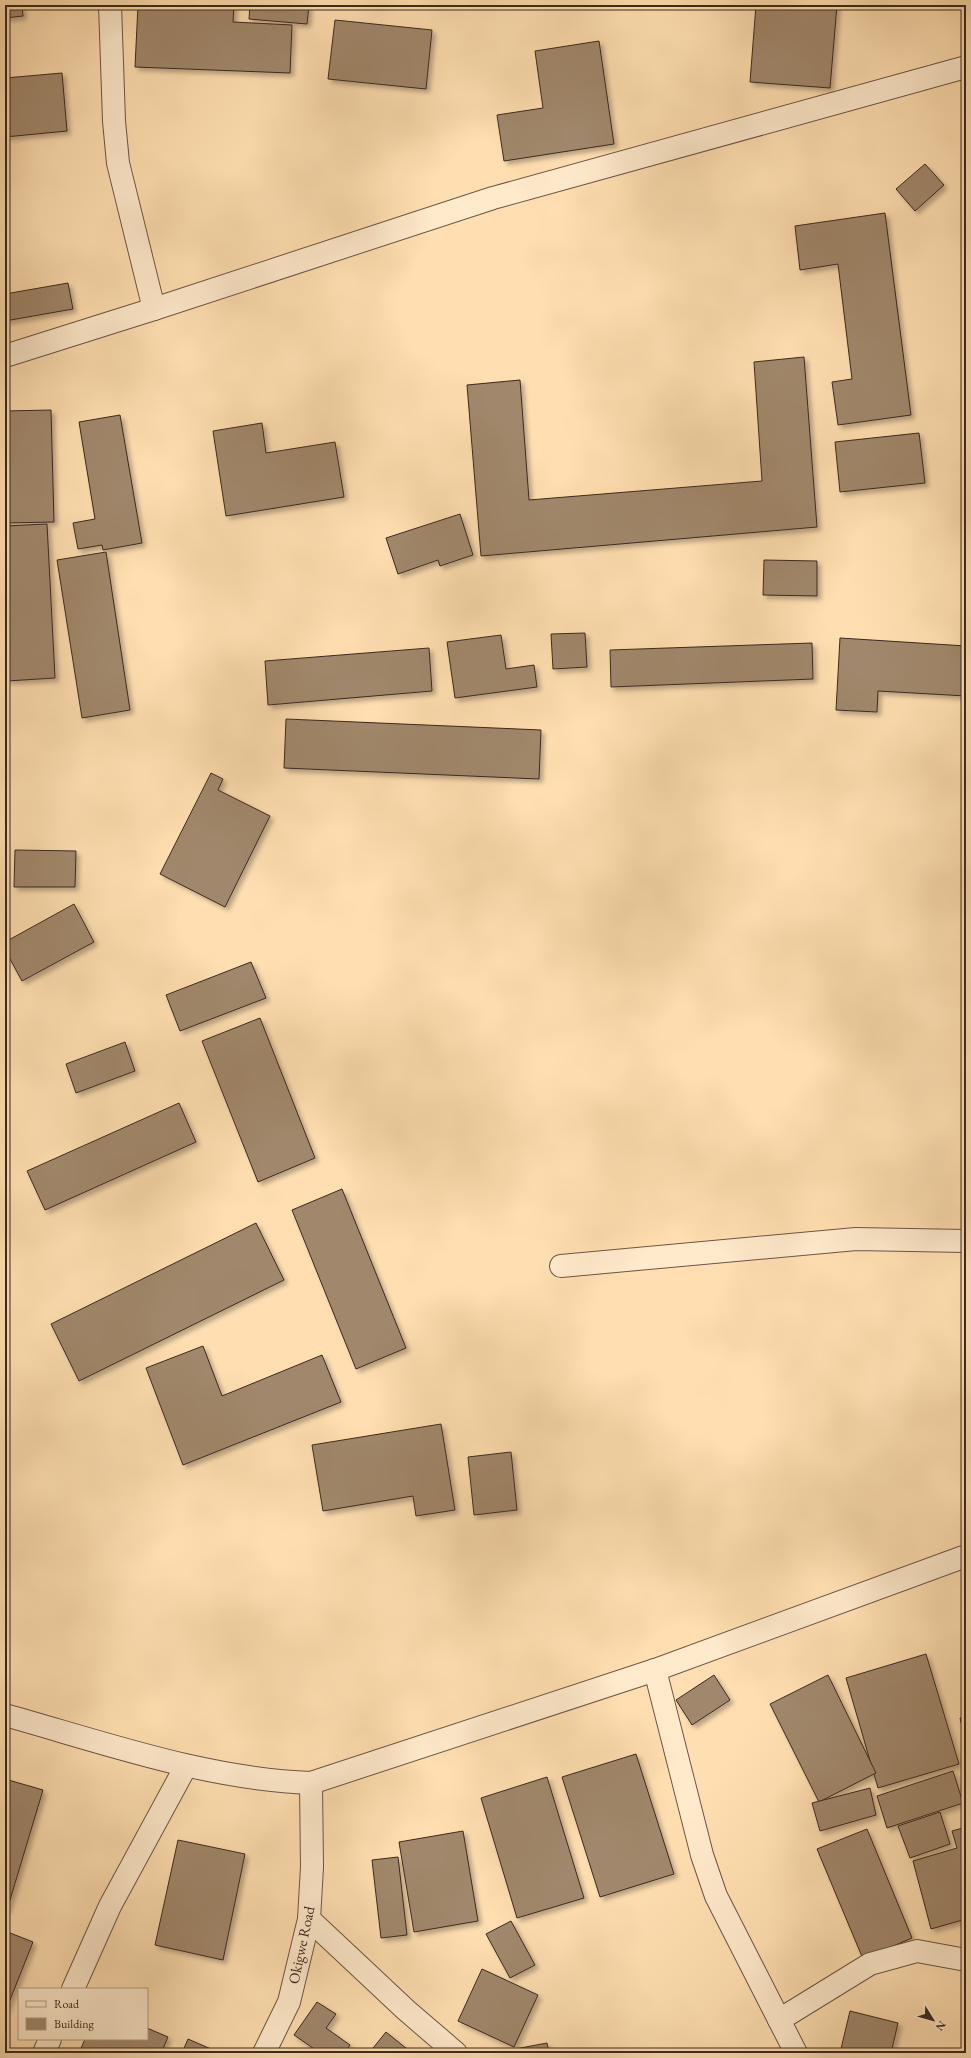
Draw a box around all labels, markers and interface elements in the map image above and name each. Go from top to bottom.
street label: Okigwe Road [284,1904,319,1986]
legend [18,1988,148,2040]
text: Road [54,1996,80,2012]
north arrow [913,2000,953,2040]
text: Building [54,2016,95,2032]
text: N [933,2018,949,2034]

